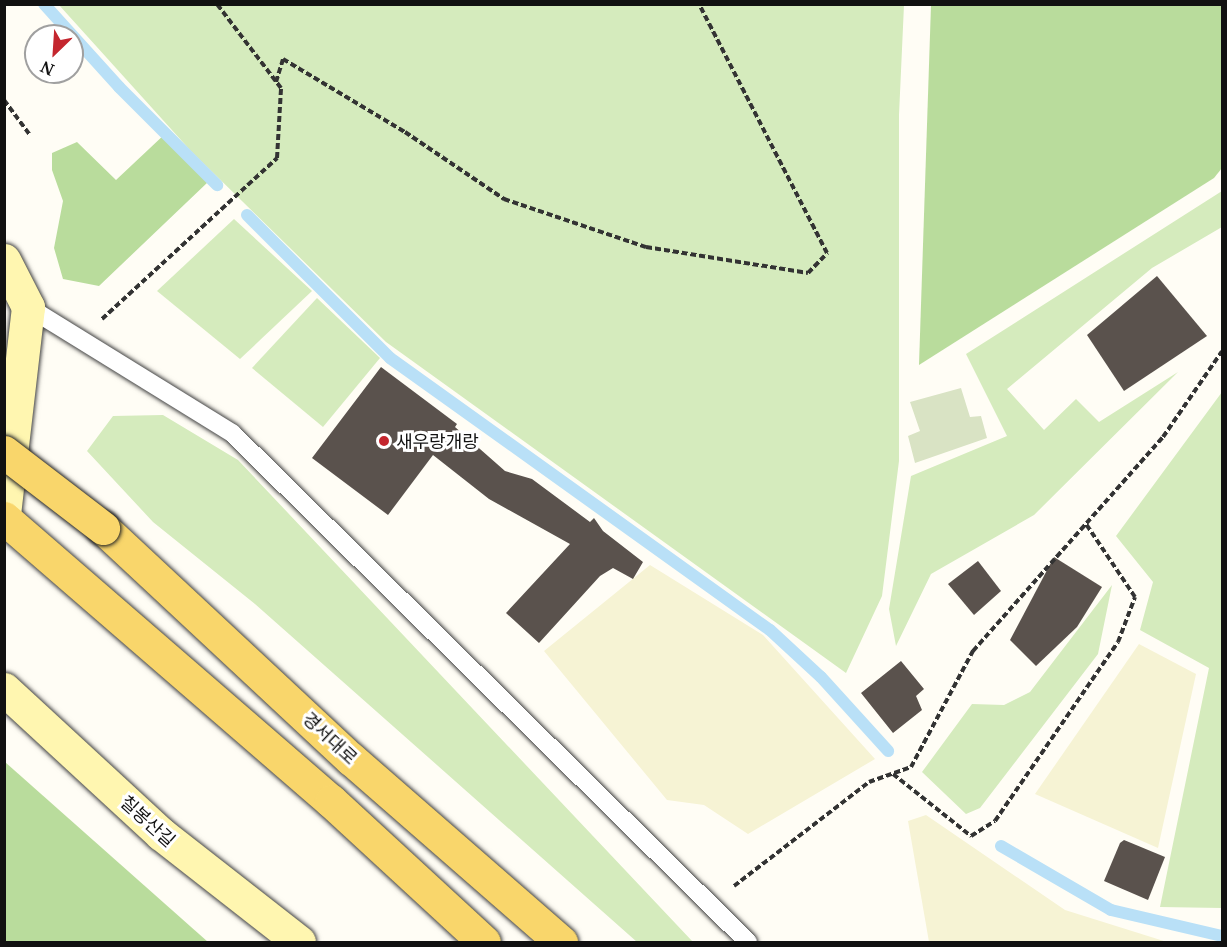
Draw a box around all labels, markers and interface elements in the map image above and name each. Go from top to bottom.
north arrow [24,24,84,84]
text: N [37,56,58,81]
place label: 새우랑개랑 [396,430,479,452]
marker: 새우랑개랑 [377,434,391,448]
street label: 경서대로 [298,708,362,768]
street label: 칠봉산길 [116,791,180,851]

